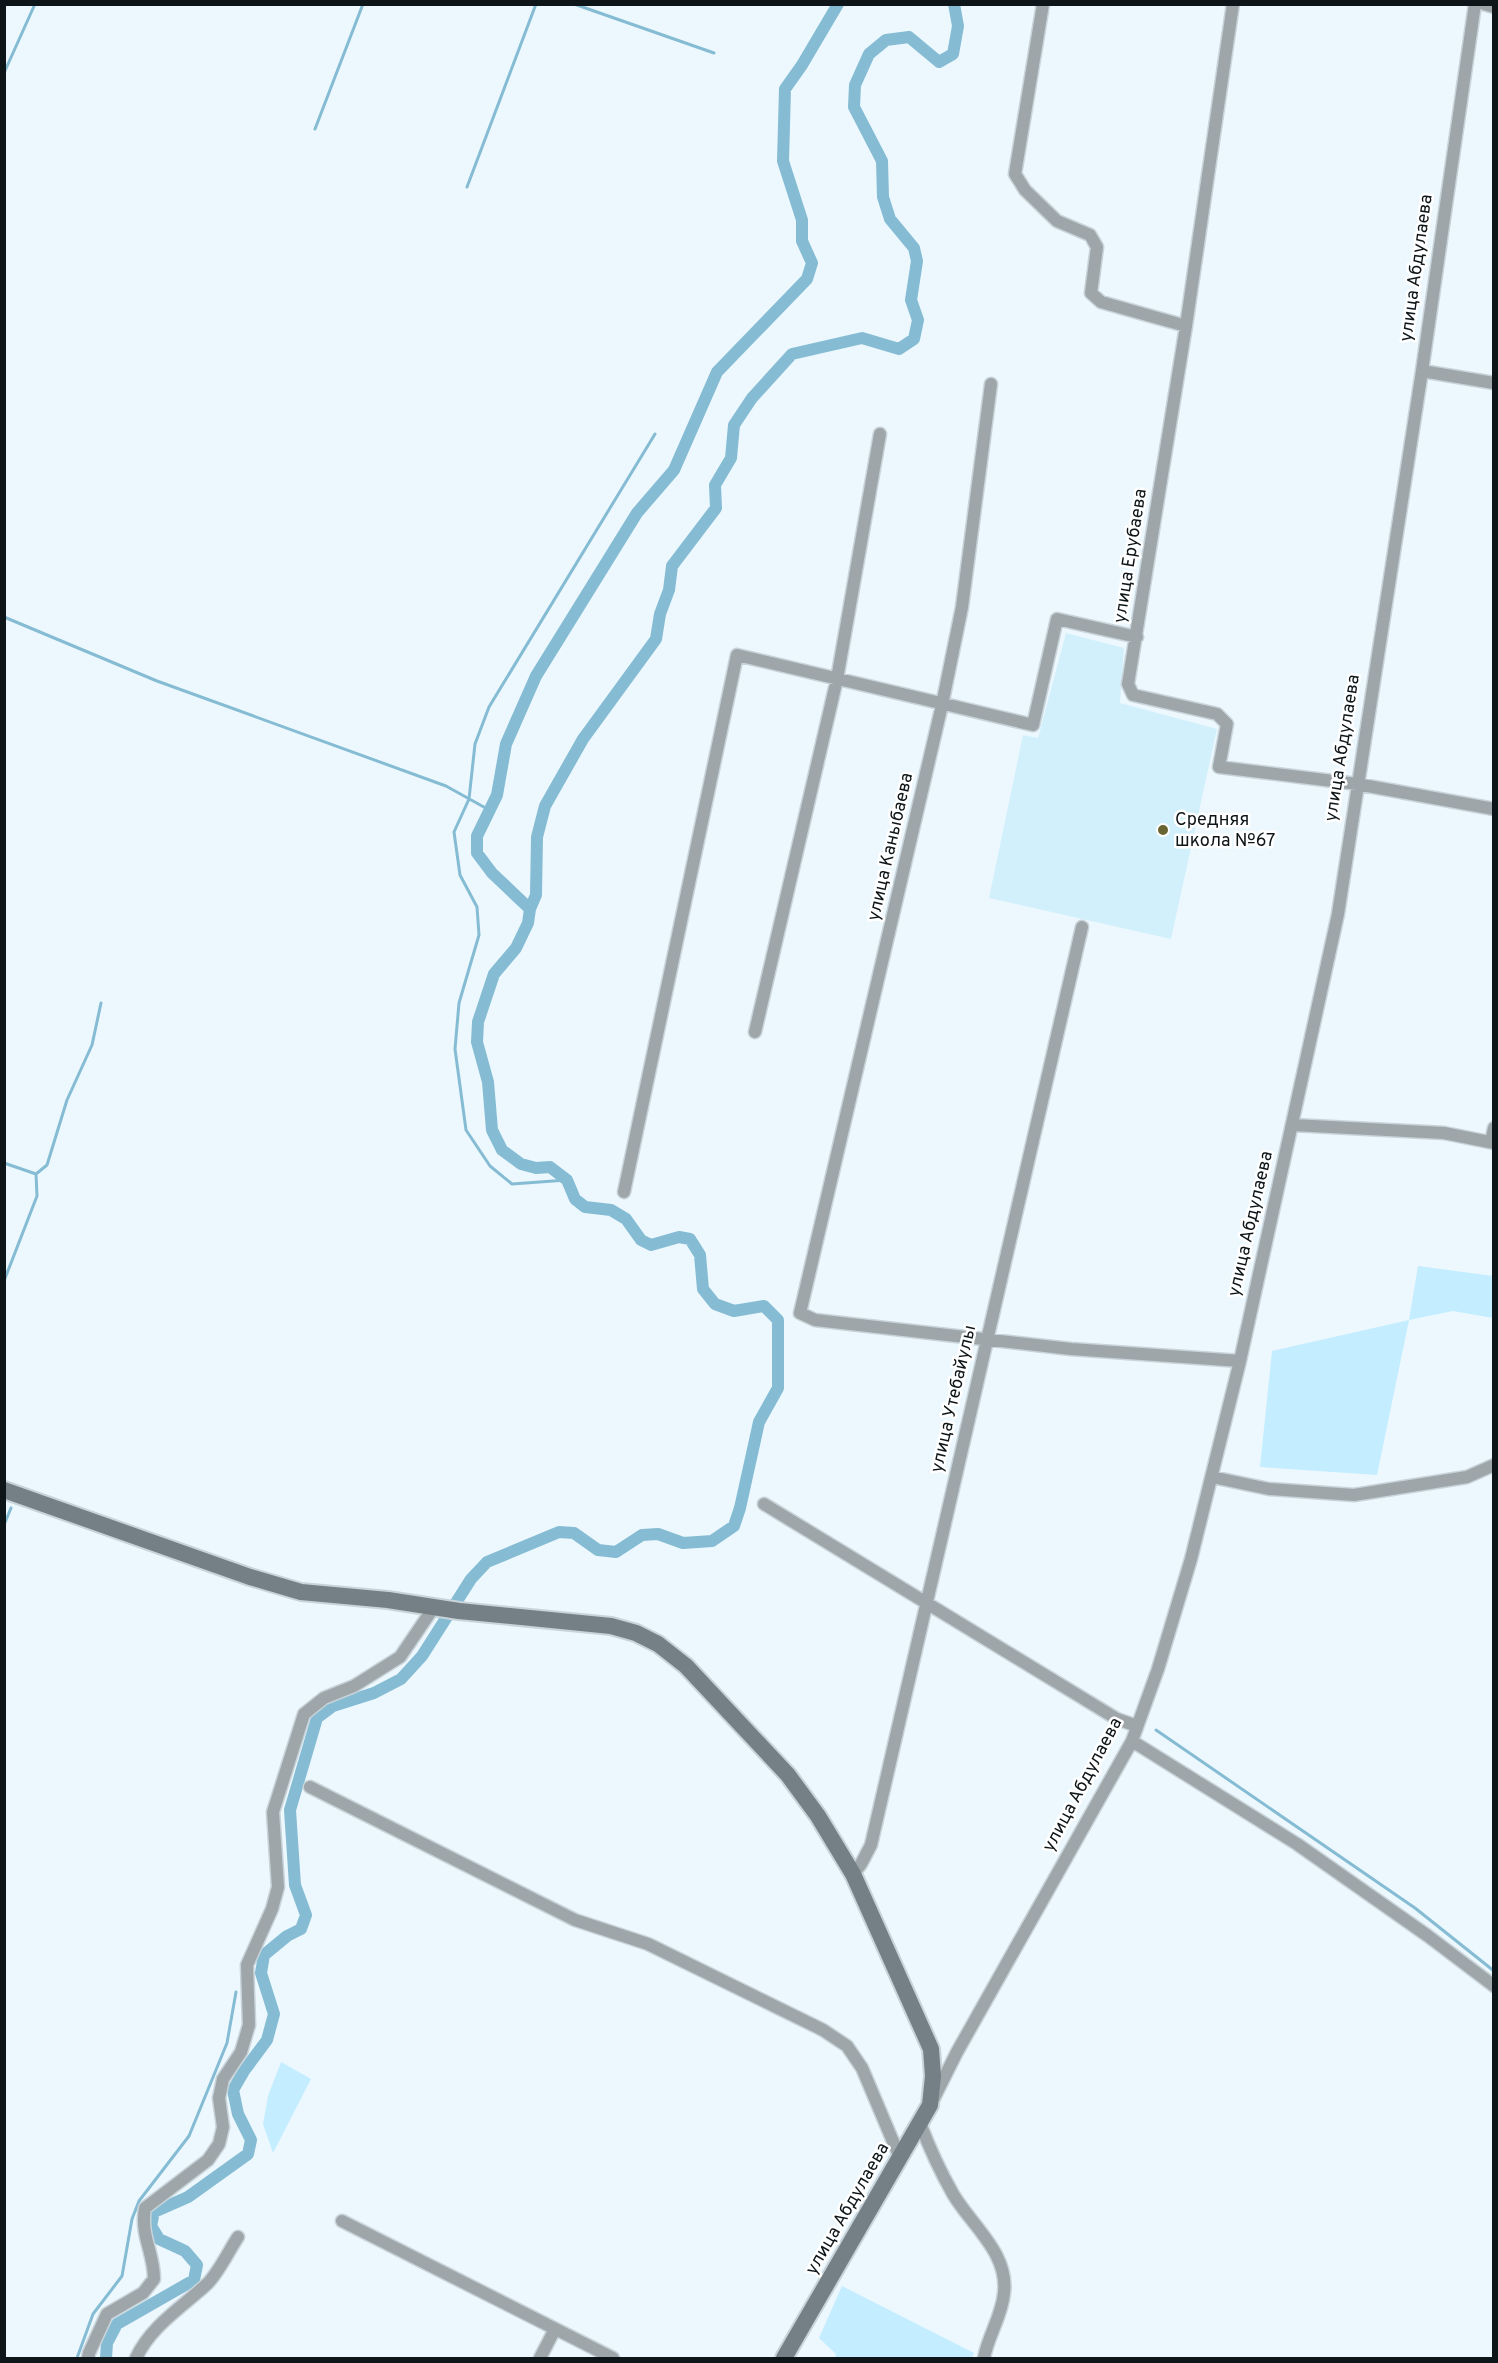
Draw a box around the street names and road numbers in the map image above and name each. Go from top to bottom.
street label: улица Абдулаева [1395,193,1439,343]
street label: улица Ерубаева [1109,487,1153,625]
street label: улица Абдулаева [1320,673,1366,823]
street label: улица Каныбаева [863,771,919,923]
street label: улица Абдулаева [1223,1149,1279,1299]
street label: улица Утебайулы [926,1323,982,1475]
street label: улица Абдулаева [1038,1714,1128,1856]
street label: улица Абдулаева [801,2139,895,2279]

